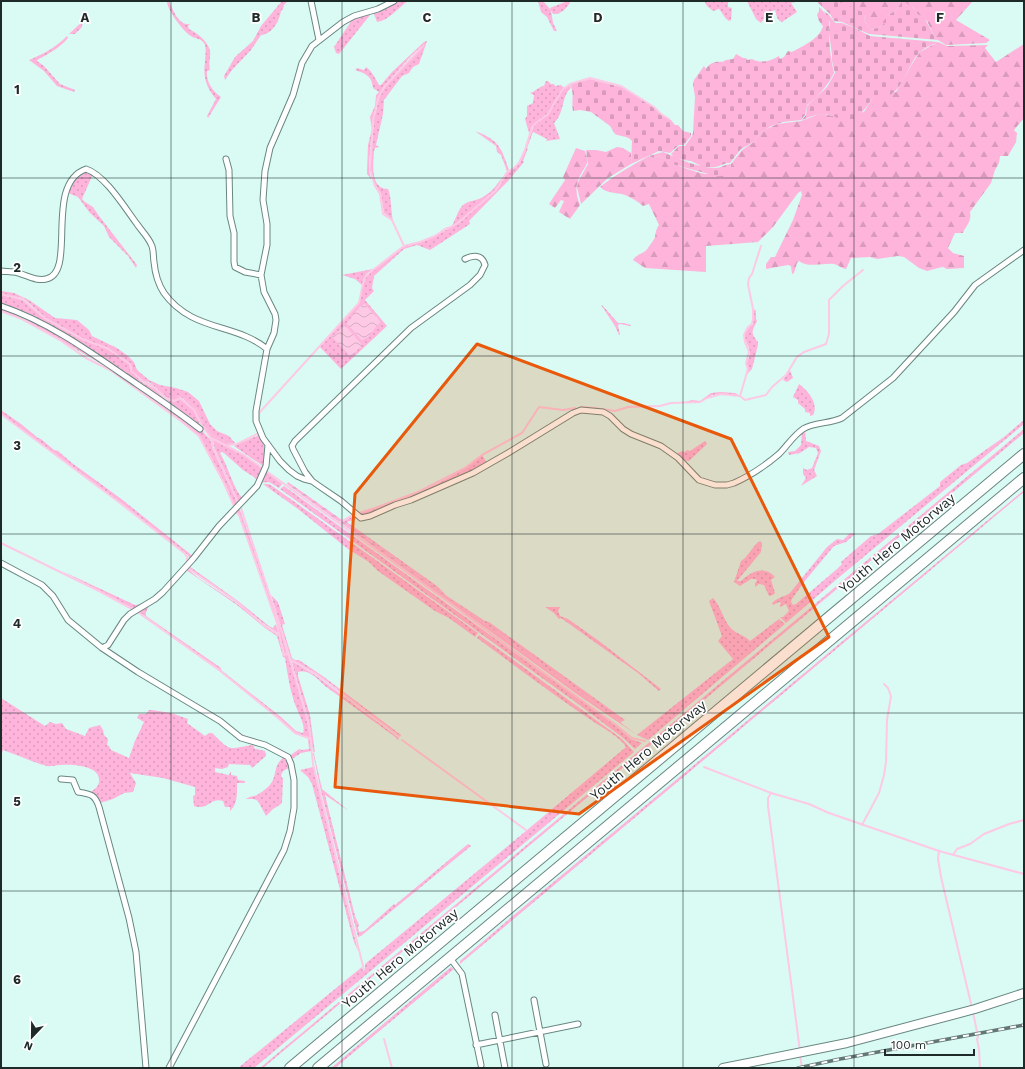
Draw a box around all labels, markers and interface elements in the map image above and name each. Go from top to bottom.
text: A [81,10,90,25]
text: B [252,10,261,25]
text: C [423,10,432,25]
text: D [593,10,603,25]
text: E [765,10,773,25]
text: F [936,10,944,25]
text: 1 [14,82,20,97]
text: 2 [13,260,21,275]
text: 3 [13,438,21,453]
street label: Youth Hero Motorway [836,489,959,596]
text: 4 [13,616,22,631]
street label: Youth Hero Motorway [587,696,710,803]
text: 5 [13,794,21,809]
street label: Youth Hero Motorway [339,904,462,1011]
text: 6 [13,972,21,987]
north arrow [12,1017,52,1057]
scale bar [885,1031,974,1057]
text: N [22,1038,35,1053]
text: 100 m [891,1038,926,1052]

